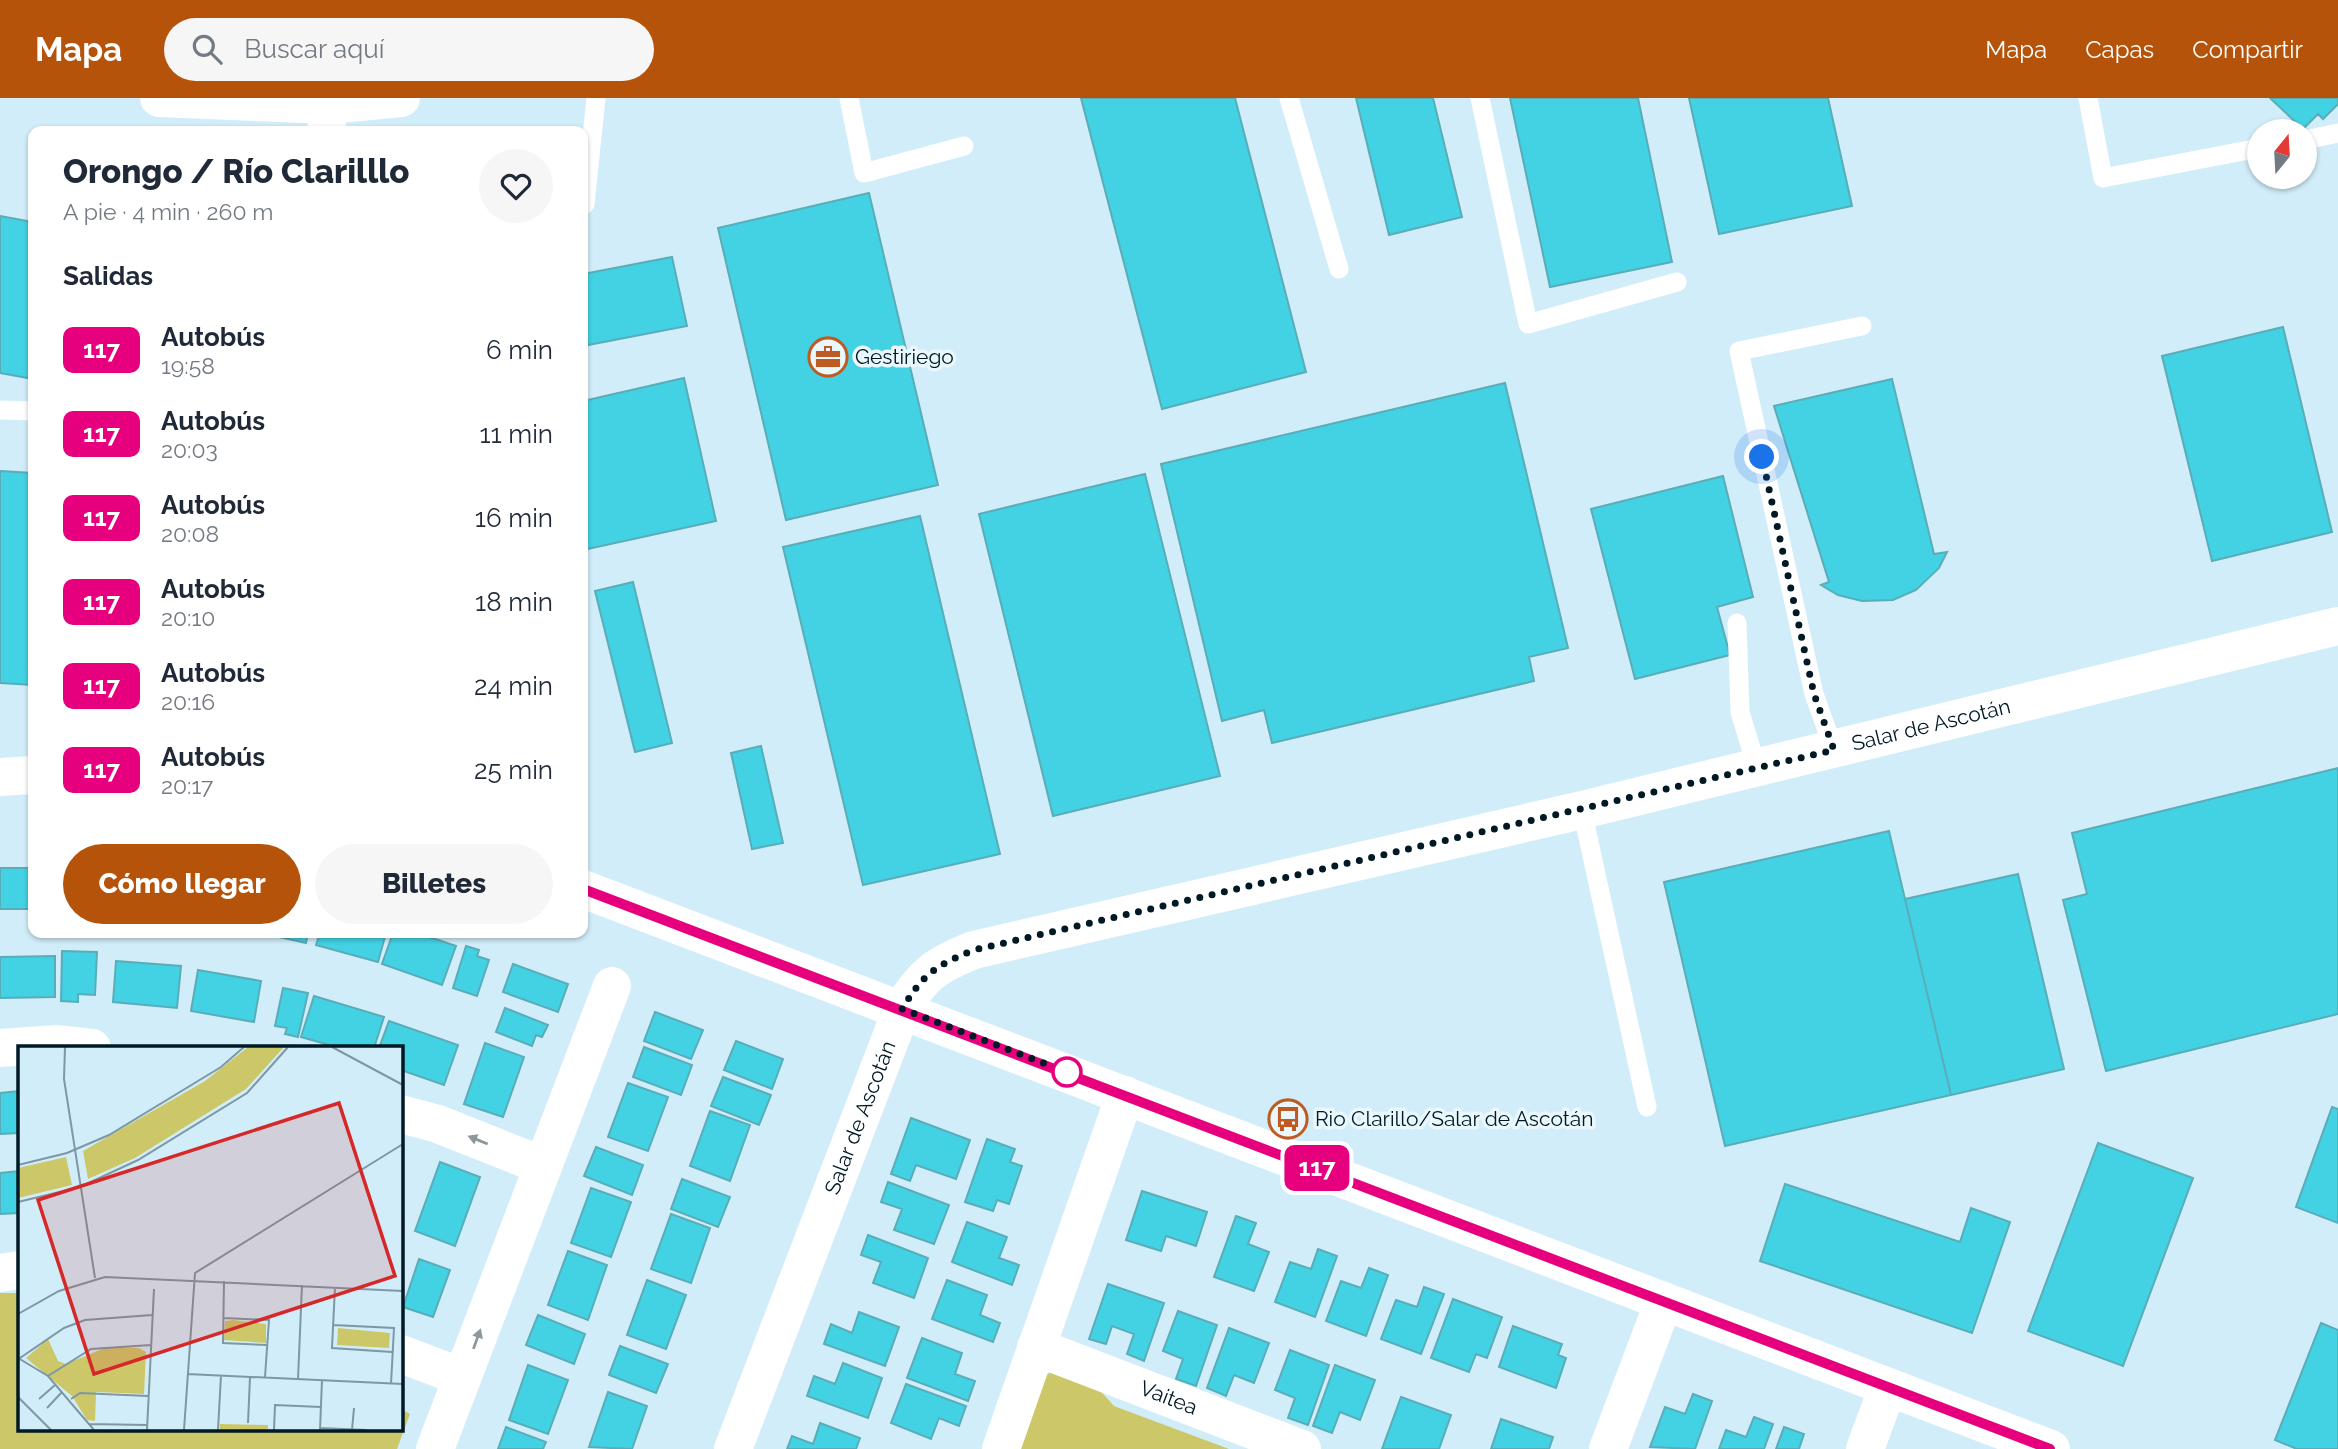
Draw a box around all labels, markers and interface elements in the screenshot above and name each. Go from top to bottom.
search box [164,18,654,81]
text: Mapa [35,30,122,69]
icon: search [188,30,226,68]
text: Buscar aquí [244,34,384,64]
text: Mapa [1985,35,2047,64]
text: Capas [2085,35,2154,64]
text: Compartir [2192,35,2303,64]
north arrow [2247,119,2317,189]
map controls [2247,119,2317,189]
button: heart [479,149,553,223]
text: Orongo / Río Clarilllo [63,152,409,191]
text: A pie · 4 min · 260 m [63,198,273,225]
text: Salidas [63,261,153,291]
text: Autobús [161,322,265,352]
text: 117 [83,335,120,364]
text: 6 min [486,335,553,365]
office icon: Gestiriego [807,336,849,378]
place label: Gestiriego [855,344,954,369]
text: 19:58 [161,352,215,379]
text: Autobús [161,406,265,436]
text: 117 [83,419,120,448]
text: 11 min [479,419,553,449]
text: 20:03 [161,436,218,463]
your location [1744,439,1779,474]
text: Autobús [161,490,265,520]
text: 117 [83,503,120,532]
text: 16 min [475,503,553,533]
text: 20:08 [161,520,219,547]
text: Autobús [161,574,265,604]
text: 117 [83,587,120,616]
text: 18 min [475,587,553,617]
text: 20:10 [161,604,215,631]
text: Autobús [161,658,265,688]
text: 117 [83,671,120,700]
text: 24 min [474,671,553,701]
text: 20:16 [161,688,215,715]
street label: Salar de Ascotán [1849,693,2013,756]
text: Autobús [161,742,265,772]
text: 117 [83,755,120,784]
text: 25 min [474,755,553,785]
text: 20:17 [161,772,213,799]
button: Cómo llegar [63,844,301,924]
button: Billetes [315,844,553,924]
street label: Salar de Ascotán [819,1037,901,1198]
inset map [18,1046,402,1432]
unlabelled marker [1052,1057,1082,1087]
bus stop icon: Rio Clarillo/Salar de Ascotán [1267,1098,1309,1140]
place label: Rio Clarillo/Salar de Ascotán [1315,1106,1594,1131]
one-way arrow [467,1135,488,1146]
line badge: 117 [1277,1145,1357,1191]
text: 117 [1298,1153,1336,1182]
one-way arrow [471,1329,482,1350]
street label: Vaitea [1136,1375,1201,1420]

